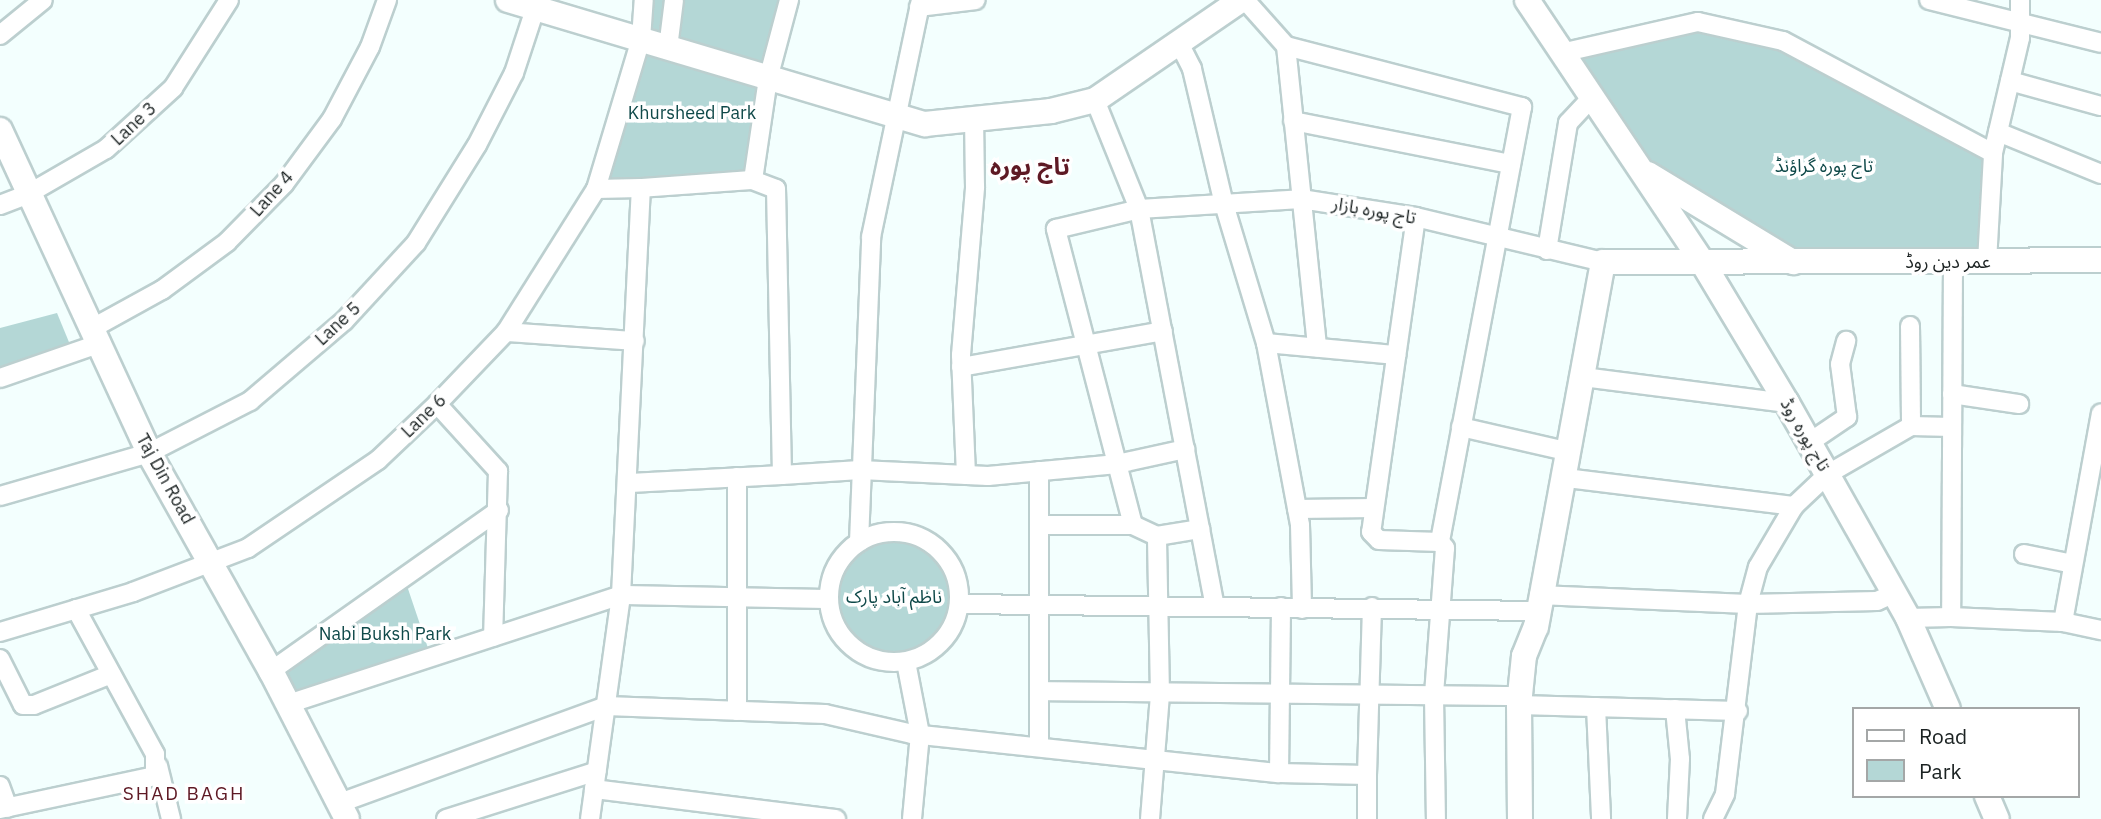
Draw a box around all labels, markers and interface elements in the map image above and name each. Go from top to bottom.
street label: Lane 3 [107,98,161,150]
park label: Khursheed Park [628,102,756,124]
district label: تاج پورہ [990,153,1070,181]
park label: تاج پورہ گراؤنڈ [1775,155,1873,177]
street label: Lane 4 [246,167,298,221]
street label: تاج پورہ بازار [1330,193,1418,229]
street label: عمر دین روڈ [1905,251,1991,273]
street label: Lane 5 [311,298,365,350]
street label: Lane 6 [397,390,451,442]
street label: تاج پورہ روڈ [1775,395,1835,475]
street label: Taj Din Road [131,430,199,528]
park label: ناظم آباد پارک [846,586,942,608]
park label: Nabi Buksh Park [319,623,451,645]
legend [1853,707,2080,798]
text: Road [1919,722,1967,750]
text: Park [1919,757,1962,785]
district label: SHAD BAGH [124,783,244,805]

